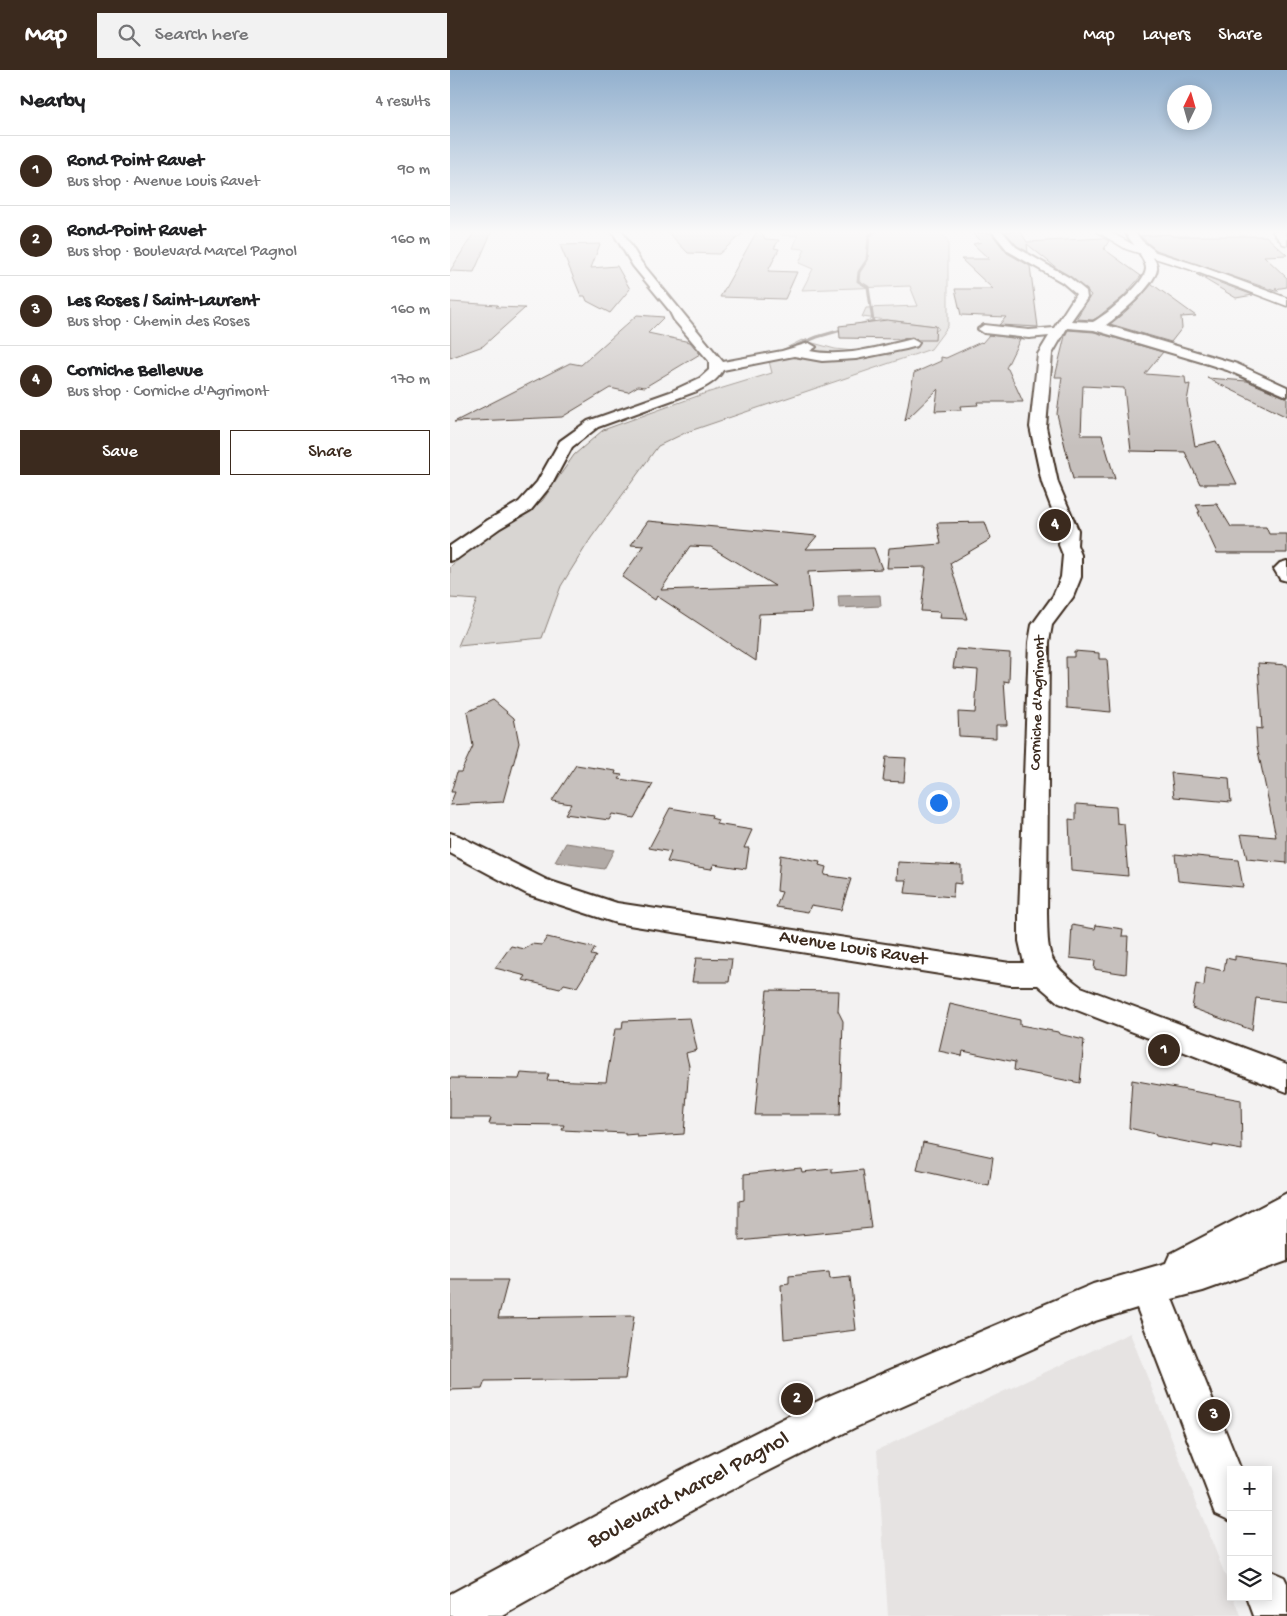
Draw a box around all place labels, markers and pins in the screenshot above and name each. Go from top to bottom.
pin: 4 [1039,506,1071,544]
pin: 1 [1148,1031,1180,1069]
pin: 2 [781,1380,813,1418]
pin: 3 [1198,1396,1230,1434]

